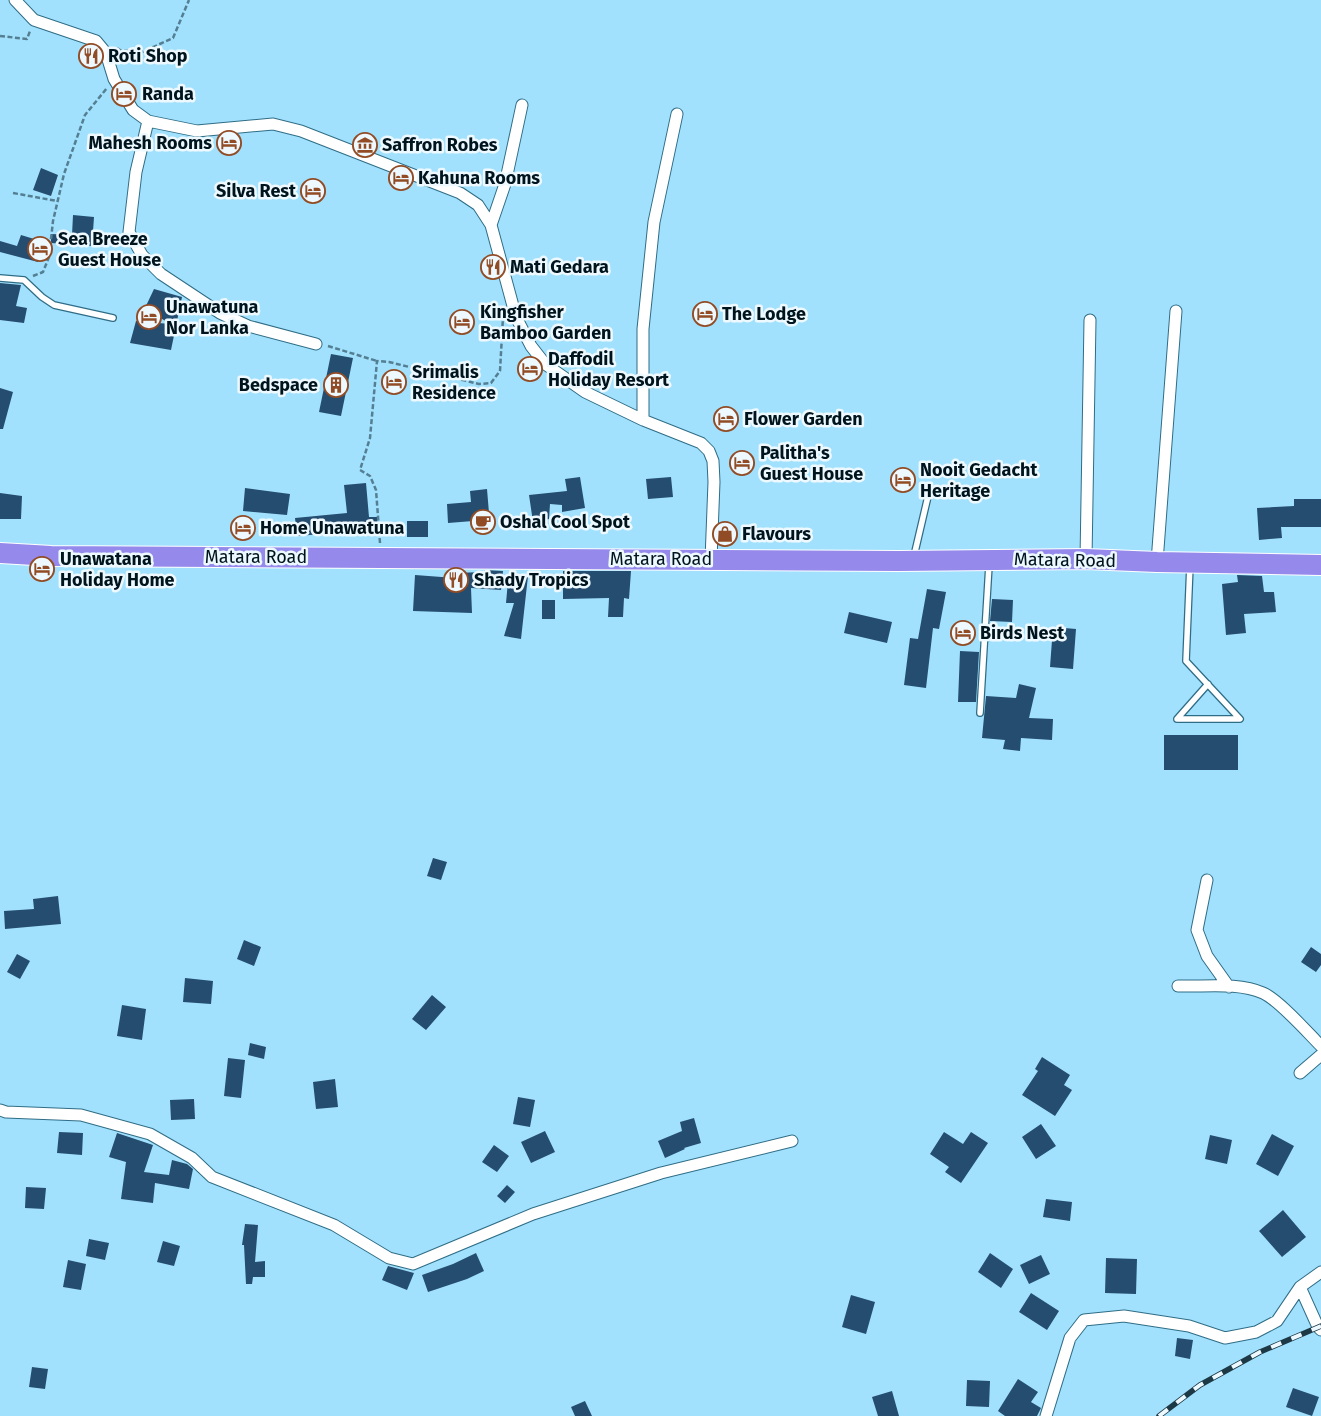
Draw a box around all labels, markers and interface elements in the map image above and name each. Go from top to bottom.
restaurant icon: Roti Shop [78,43,104,69]
place label: Roti Shop [108,45,188,67]
hotel icon: Randa [111,81,137,107]
place label: Randa [142,83,194,105]
hotel icon: Mahesh Rooms [216,130,242,156]
place label: Mahesh Rooms [89,132,212,154]
museum icon: Saffron Robes [352,132,378,158]
place label: Saffron Robes [382,134,498,156]
hotel icon: Kahuna Rooms [388,165,414,191]
place label: Kahuna Rooms [418,167,540,189]
hotel icon: Silva Rest [300,178,326,204]
place label: Silva Rest [216,180,297,202]
place label: Sea Breeze Guest House [58,228,161,271]
hotel icon: Sea Breeze Guest House [27,236,53,262]
restaurant icon: Mati Gedara [480,254,506,280]
place label: Mati Gedara [510,256,609,278]
place label: Unawatuna Nor Lanka [166,296,259,339]
place label: Kingfisher Bamboo Garden [480,301,612,344]
hotel icon: The Lodge [692,301,718,327]
place label: The Lodge [722,303,806,325]
hotel icon: Unawatuna Nor Lanka [136,304,162,330]
hotel icon: Kingfisher Bamboo Garden [449,309,475,335]
place label: Daffodil Holiday Resort [548,348,670,391]
hotel icon: Daffodil Holiday Resort [517,356,543,382]
place label: Srimalis Residence [412,361,496,404]
hotel icon: Srimalis Residence [381,369,407,395]
building icon: Bedspace [323,372,349,398]
place label: Bedspace [239,374,318,396]
hotel icon: Flower Garden [713,406,739,432]
place label: Flower Garden [744,408,863,430]
place label: Palitha's Guest House [760,442,863,485]
hotel icon: Palitha's Guest House [729,450,755,476]
place label: Nooit Gedacht Heritage [920,459,1038,502]
hotel icon: Nooit Gedacht Heritage [890,467,916,493]
cafe icon: Oshal Cool Spot [470,509,496,535]
place label: Oshal Cool Spot [500,511,631,533]
hotel icon: Home Unawatuna [230,515,256,541]
place label: Home Unawatuna [260,517,405,539]
shop icon: Flavours [712,521,738,547]
place label: Flavours [742,523,811,545]
street label: Matara Road [205,546,307,568]
place label: Unawatana Holiday Home [60,548,175,591]
street label: Matara Road [610,548,712,570]
street label: Matara Road [1014,548,1116,572]
hotel icon: Unawatana Holiday Home [29,556,55,582]
restaurant icon: Shady Tropics [443,567,469,593]
place label: Shady Tropics [474,569,589,591]
hotel icon: Birds Nest [950,620,976,646]
place label: Birds Nest [980,622,1065,644]

